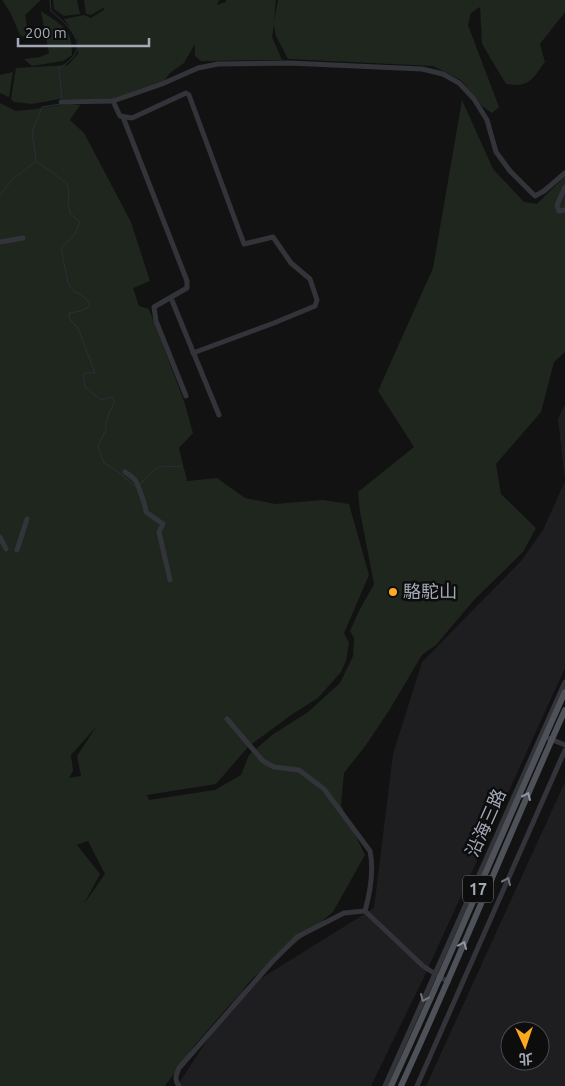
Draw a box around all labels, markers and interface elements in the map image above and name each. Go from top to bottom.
scale bar [18,15,149,47]
text: 200 m [25,24,67,41]
place label: 駱駝山 [403,581,457,601]
marker: 駱駝山 [387,586,399,598]
street label: 沿海三路 [461,786,509,860]
one-way arrow [520,792,531,801]
road number: 17 [463,876,493,902]
one-way arrow [500,877,511,886]
one-way arrow [457,941,468,950]
one-way arrow [420,993,431,1002]
north arrow [500,1021,550,1071]
text: 北 [518,1051,533,1067]

